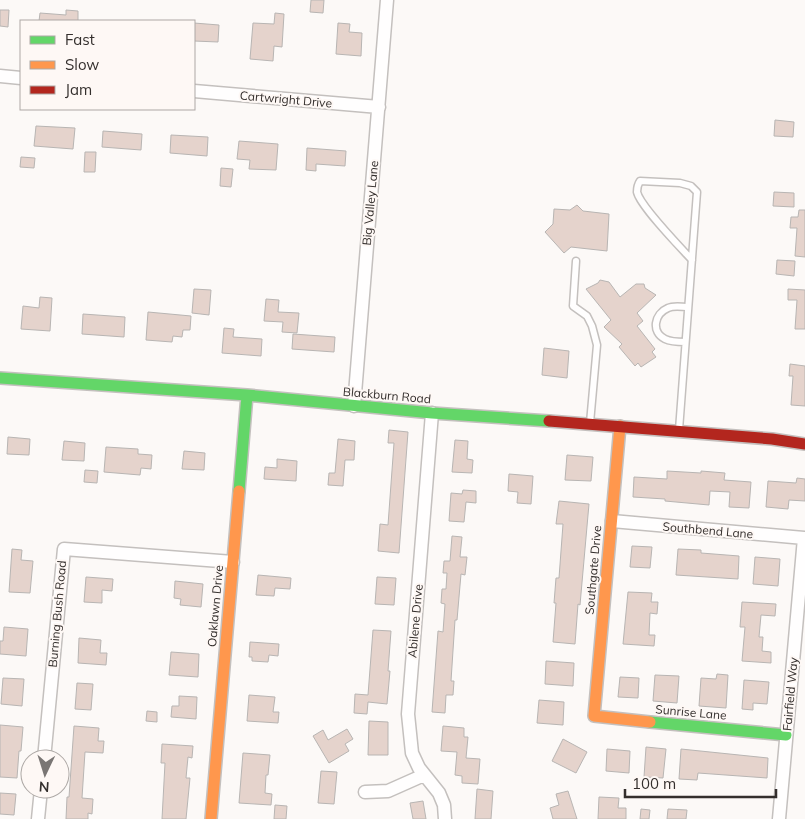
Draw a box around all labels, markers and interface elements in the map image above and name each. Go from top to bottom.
legend [20,20,195,110]
text: Fast [65,30,95,49]
text: Slow [65,55,99,74]
text: Jam [65,80,92,99]
street label: Cartwright Drive [239,88,333,110]
street label: Big Valley Lane [359,160,381,246]
street label: Blackburn Road [342,384,432,406]
street label: Southbend Lane [662,519,754,541]
street label: Southgate Drive [582,525,604,615]
street label: Burning Bush Road [45,560,69,668]
street label: Oaklawn Drive [204,564,226,648]
street label: Abilene Drive [404,584,426,658]
street label: Fairfield Way [779,656,801,732]
street label: Sunrise Lane [655,701,727,723]
north arrow [20,749,70,799]
scale bar [625,766,776,798]
text: 100 m [632,774,676,793]
text: N [38,778,50,796]

